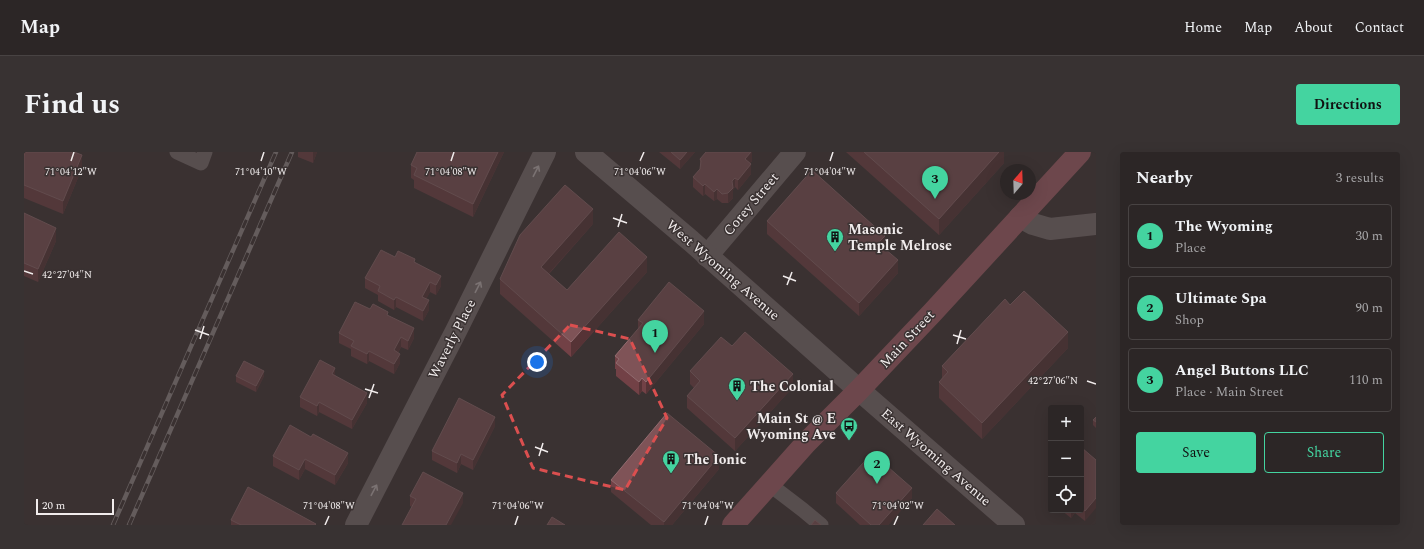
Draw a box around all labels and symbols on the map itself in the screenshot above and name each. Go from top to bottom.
text: 71°04'12"W [45,164,97,180]
text: 71°04'10"W [235,164,287,180]
text: 71°04'08"W [425,164,477,180]
text: 71°04'06"W [614,164,666,180]
text: 71°04'04"W [804,164,856,180]
north arrow [1000,164,1036,200]
one-way arrow [533,165,540,177]
pin: 3 [922,166,948,199]
street label: Corey Street [718,168,784,240]
street label: West Wyoming Avenue [662,215,785,325]
place label: Masonic Temple Melrose [848,219,952,256]
building icon: Masonic Temple Melrose [825,227,845,252]
text: 42°27'04"N [42,267,92,283]
one-way arrow [475,282,482,294]
street label: Waverly Place [423,295,481,383]
street label: Main Street [874,305,940,373]
pin: 1 [642,320,668,353]
your location [527,352,547,372]
text: 42°27'06"N [1028,373,1078,389]
building icon: The Colonial [727,376,747,401]
place label: The Colonial [750,376,834,397]
street label: East Wyoming Avenue [876,403,996,511]
place label: Main St @ E Wyoming Ave [746,408,836,445]
bus stop icon: Main St @ E Wyoming Ave [839,416,859,441]
building icon: The Ionic [661,449,681,474]
place label: The Ionic [684,449,747,470]
pin: 2 [864,451,890,484]
one-way arrow [371,485,378,497]
scale bar [36,497,114,516]
text: 71°04'08"W [303,498,355,514]
text: 71°04'06"W [492,498,544,514]
text: 71°04'04"W [682,498,734,514]
text: 71°04'02"W [872,498,924,514]

